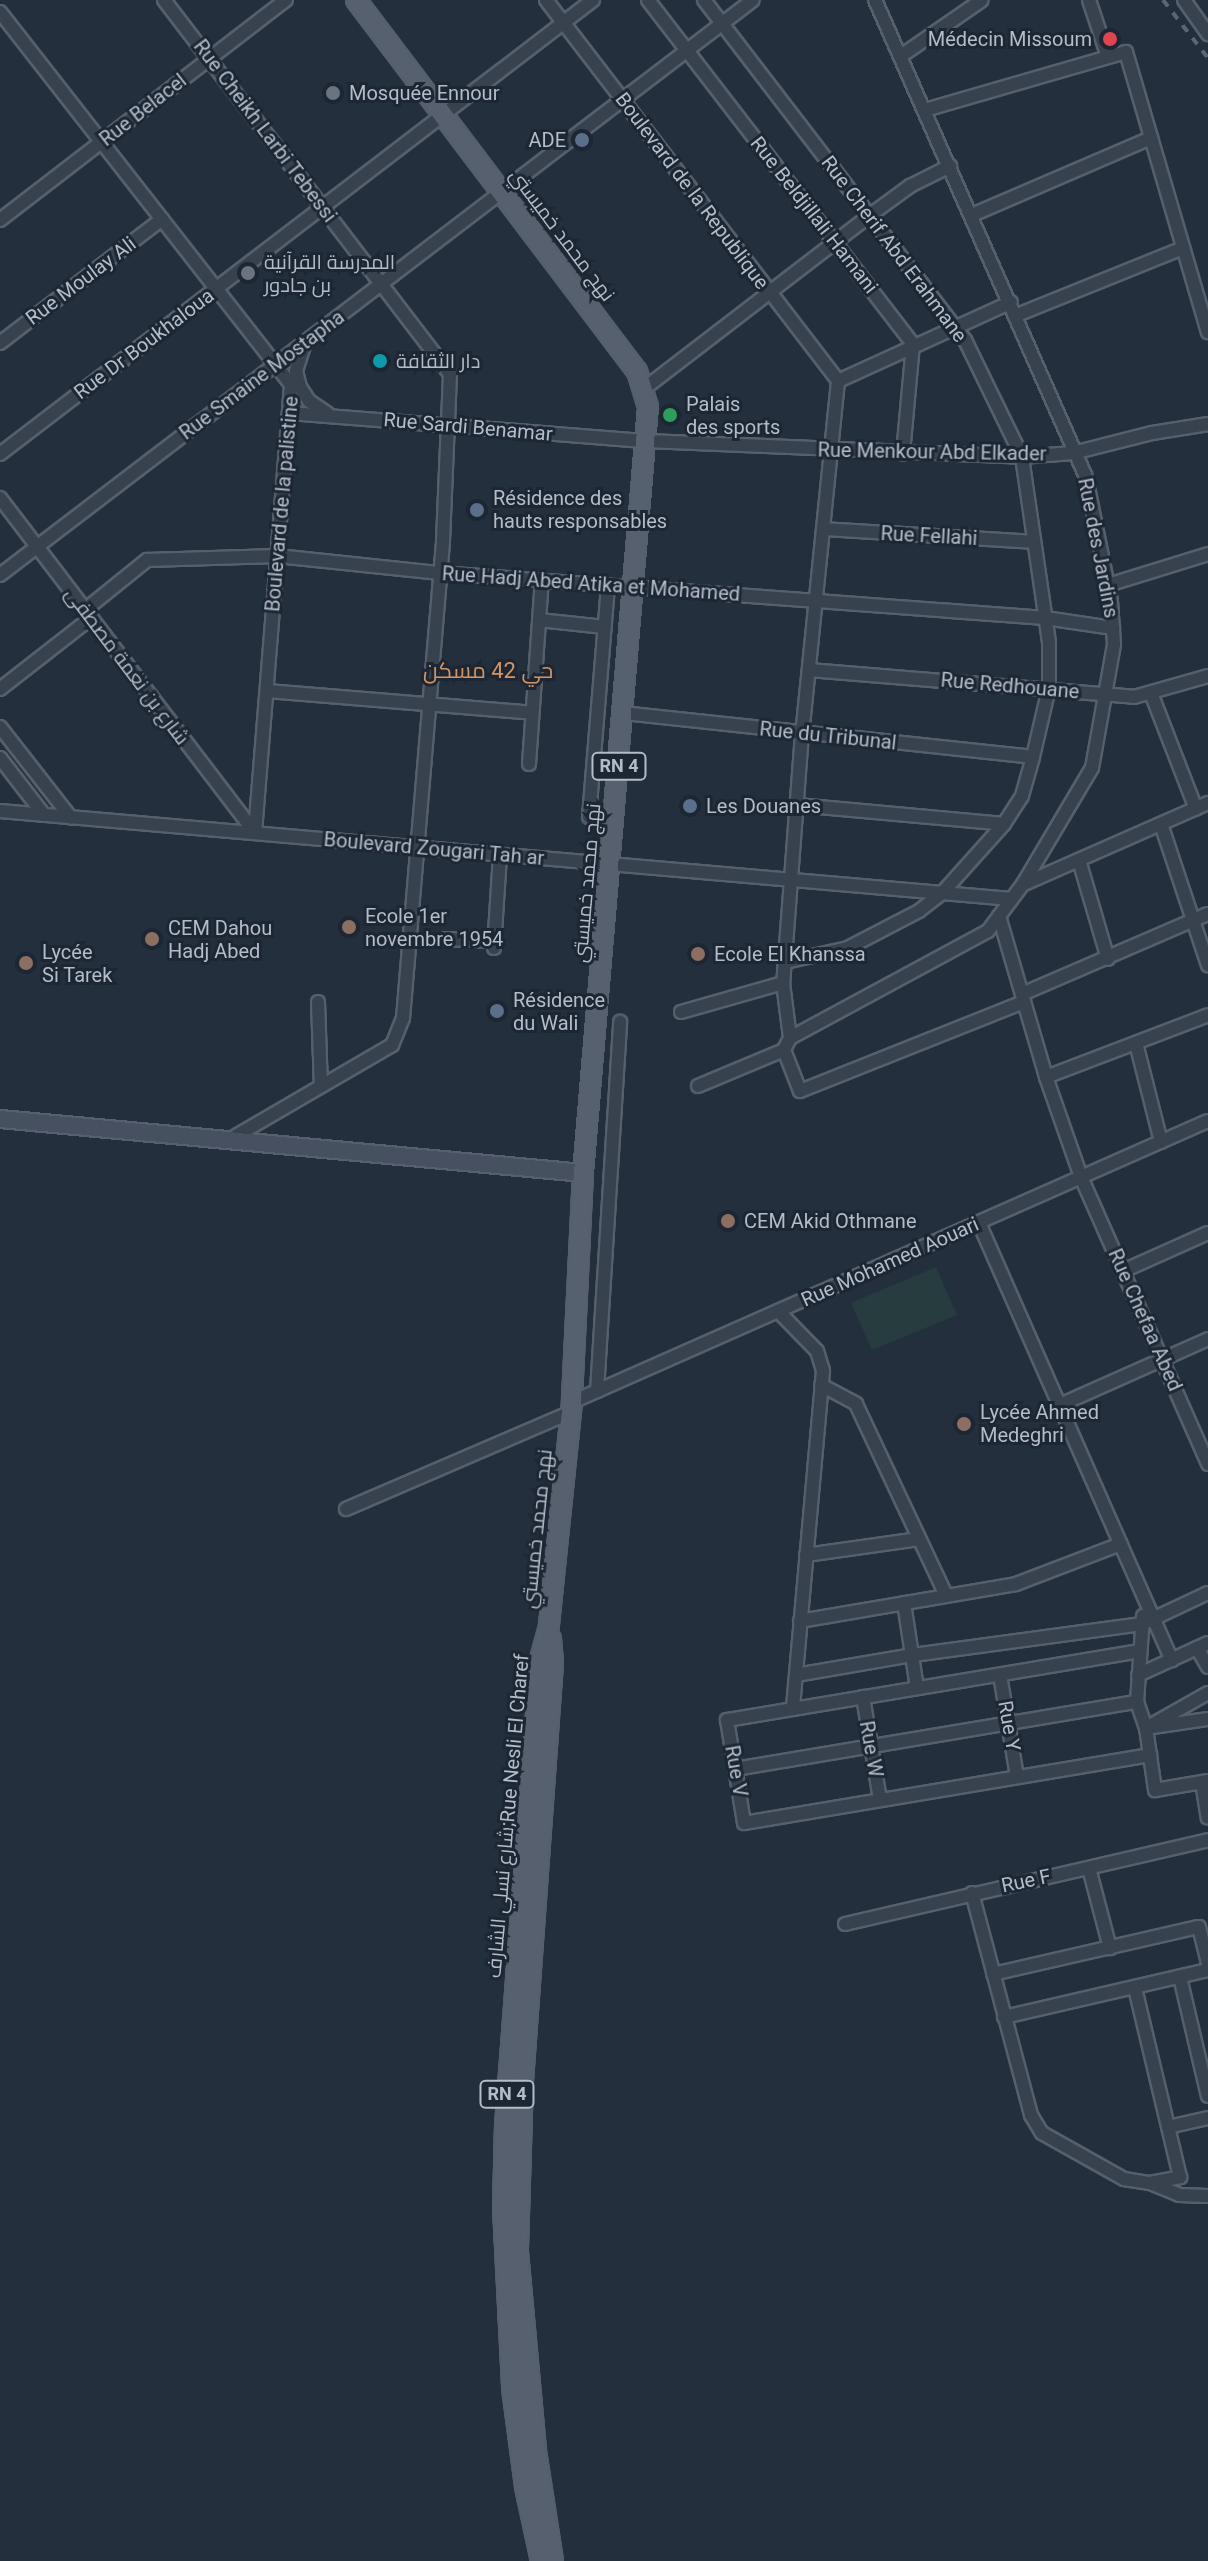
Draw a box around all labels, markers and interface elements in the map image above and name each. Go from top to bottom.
place label: Médecin Missoum [928,27,1092,51]
marker: Médecin Missoum [1099,28,1121,50]
street label: Rue Cheikh Larbi Tebessi [188,35,342,227]
street label: Rue Belacel [95,69,191,151]
place label: Mosquée Ennour [349,81,499,105]
marker: Mosquée Ennour [324,84,342,102]
street label: Boulevard de la Republique [610,88,774,294]
place label: ADE [528,128,566,152]
marker: ADE [573,131,591,149]
street label: Rue Beldjillali Hamani [745,132,883,298]
street label: Rue Cherif Abd Erahmane [816,151,972,347]
street label: نهج محمد خميستي [504,164,620,306]
street label: Rue Moulay Ali [21,232,141,330]
place label: المدرسة القرآنية بن جادور [264,250,395,297]
marker: المدرسة القرآنية بن جادور [239,264,257,282]
street label: Rue Dr Boukhaloua [69,284,219,404]
street label: Rue Smaine Mostapha [175,305,349,445]
place label: دار الثقافة [396,349,480,373]
marker: دار الثقافة [371,352,389,370]
place label: Palais des sports [686,392,780,439]
street label: Boulevard de la palistine [261,395,303,613]
marker: Palais des sports [661,406,679,424]
street label: Rue Sardi Benamar [383,408,553,446]
street label: Rue Menkour Abd Elkader [817,438,1047,466]
street label: Rue des Jardins [1073,476,1123,620]
place label: Résidence des hauts responsables [493,486,667,533]
marker: Résidence des hauts responsables [468,501,486,519]
street label: Rue Fellahi [880,521,978,551]
street label: Rue Hadj Abed Atika et Mohamed [441,562,741,606]
street label: شارع بن نعمة مصطفى [60,582,194,750]
district label: حي 42 مسكن [423,658,553,684]
street label: Rue Redhouane [940,668,1080,704]
street label: Rue du Tribunal [758,717,898,755]
road number: RN 4 [591,752,647,780]
place label: Les Douanes [706,794,821,818]
marker: Les Douanes [681,797,699,815]
street label: نهج محمد خميستي [568,802,606,964]
street label: Boulevard Zougari Tah ar [323,827,545,871]
place label: Ecole 1er novembre 1954 [365,904,503,951]
place label: CEM Dahou Hadj Abed [168,916,272,963]
marker: Ecole 1er novembre 1954 [340,918,358,936]
marker: CEM Dahou Hadj Abed [143,930,161,948]
place label: Lycée Si Tarek [42,940,113,987]
place label: Ecole El Khanssa [714,942,866,966]
marker: Ecole El Khanssa [689,945,707,963]
marker: Lycée Si Tarek [17,954,35,972]
place label: Résidence du Wali [513,988,605,1035]
marker: Résidence du Wali [488,1002,506,1020]
place label: CEM Akid Othmane [744,1209,916,1233]
marker: CEM Akid Othmane [719,1212,737,1230]
street label: Rue Mohamed Aouari [797,1212,983,1312]
street label: Rue Chefaa Abed [1103,1245,1187,1395]
place label: Lycée Ahmed Medeghri [980,1400,1099,1447]
marker: Lycée Ahmed Medeghri [955,1415,973,1433]
street label: نهج محمد خميستي [517,1448,557,1610]
street label: شارع نسلي الشارف;Rue Nesli El Charef [482,1653,534,1979]
street label: Rue Y [993,1699,1025,1753]
street label: Rue W [854,1719,888,1779]
street label: Rue V [720,1743,752,1799]
street label: Rue F [999,1864,1053,1898]
road number: RN 4 [479,2080,535,2108]

